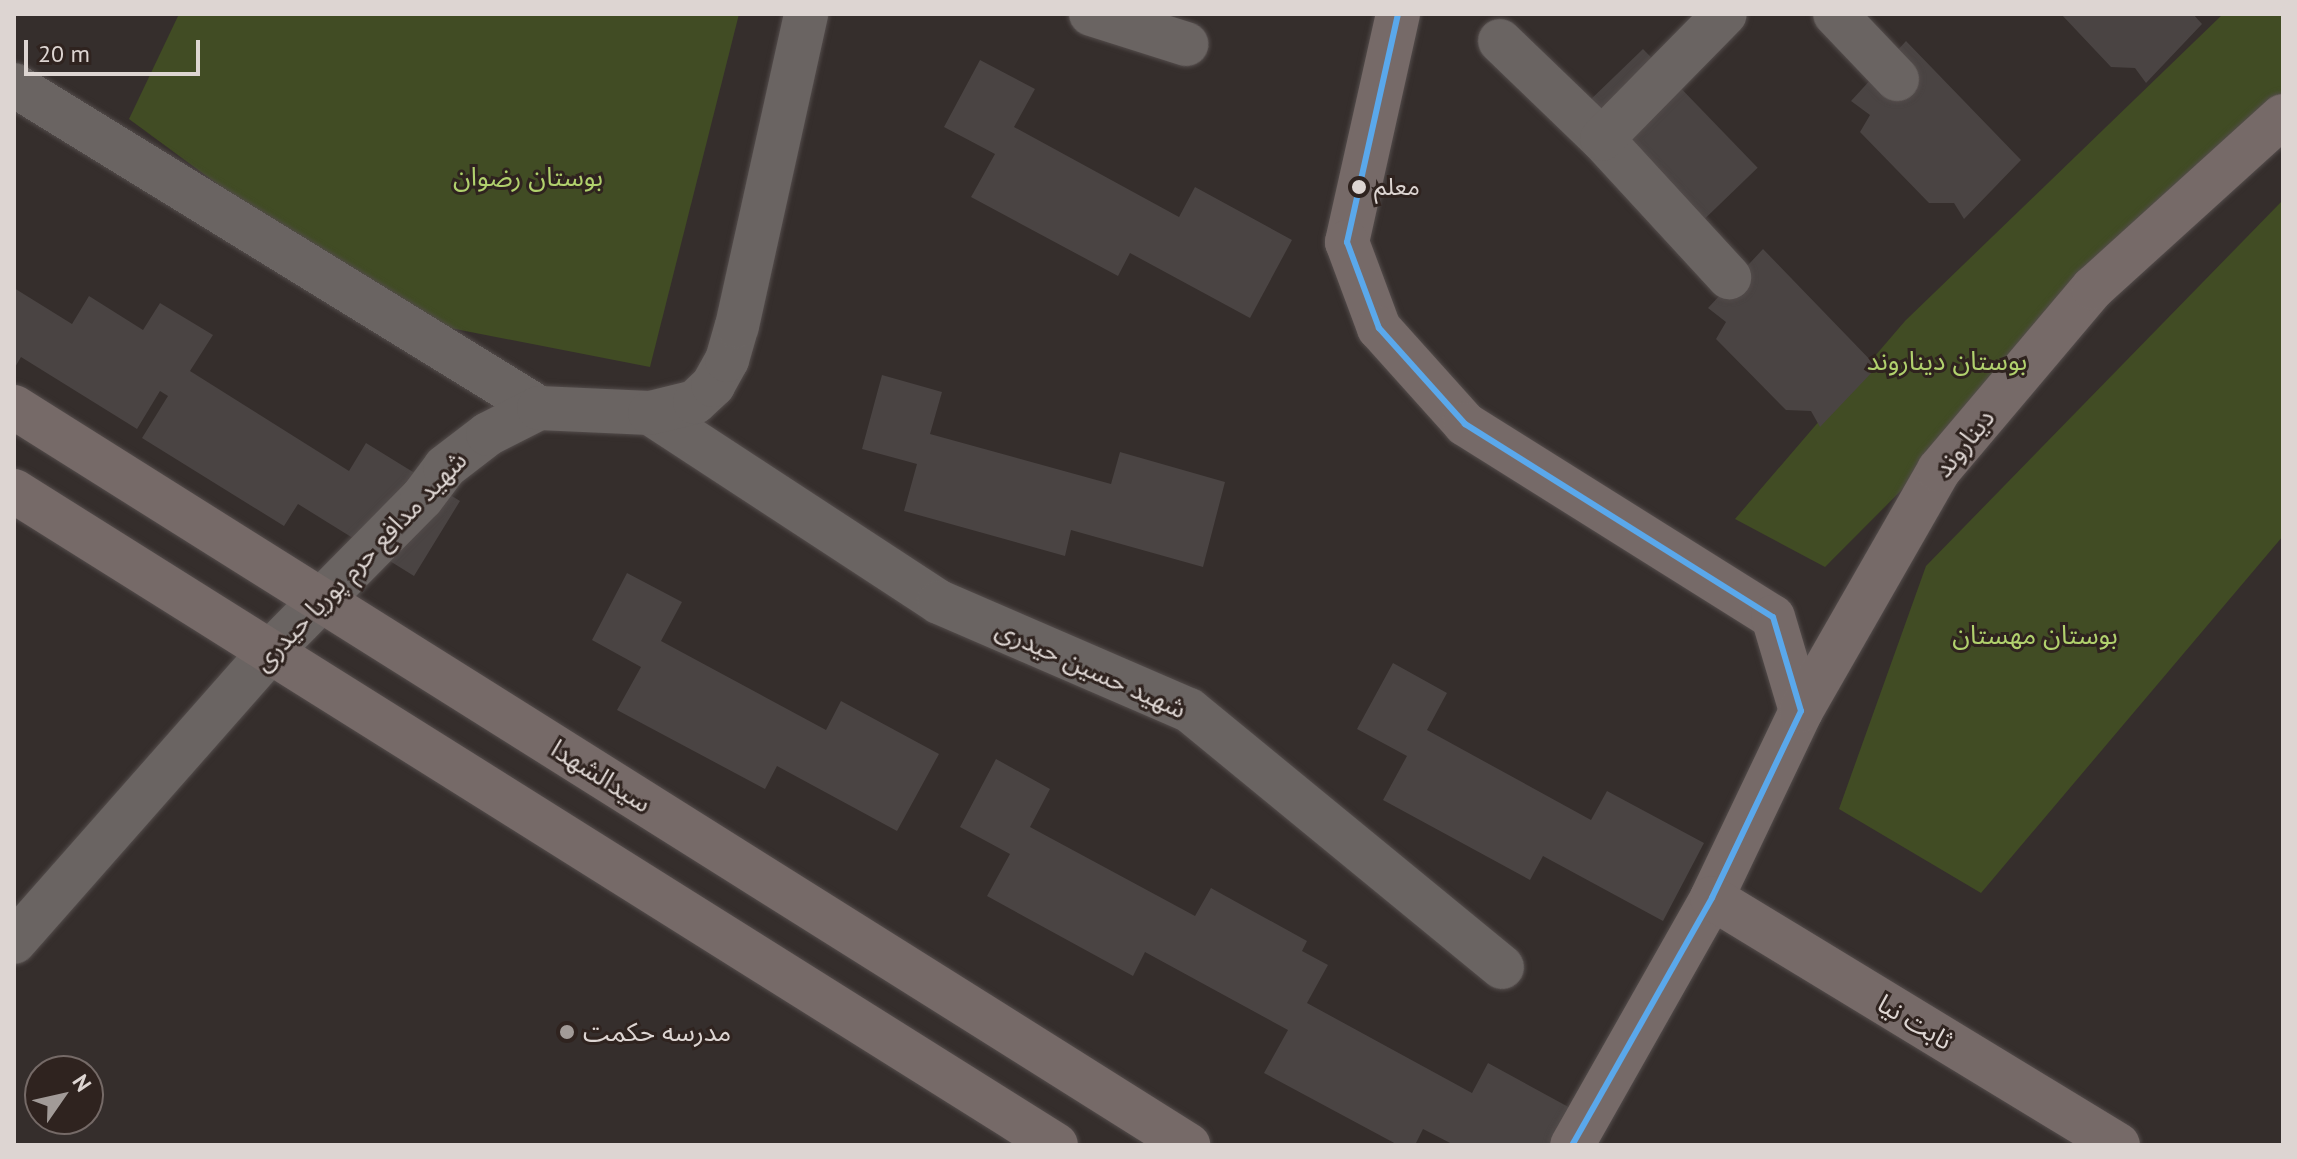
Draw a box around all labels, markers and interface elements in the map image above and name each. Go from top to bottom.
scale bar [28,24,204,74]
text: 20 m [38,38,90,69]
park label: بوستان رضوان [453,161,603,193]
place label: معلم [1374,173,1420,201]
marker: معلم [1351,179,1367,195]
park label: بوستان دیناروند [1867,345,2027,377]
street label: دیناروند [1927,403,2001,483]
street label: شهید مدافع حرم پوریا حیدری [247,445,473,677]
street label: شهید حسین حیدری [991,613,1191,725]
park label: بوستان مهستان [1952,619,2118,651]
street label: سیدالشهدا [545,733,657,819]
street label: ثابت نیا [1872,988,1958,1056]
place label: مدرسه حکمت [583,1016,731,1048]
marker: مدرسه حکمت [558,1023,576,1041]
north arrow [24,1055,104,1135]
text: N [67,1069,98,1097]

